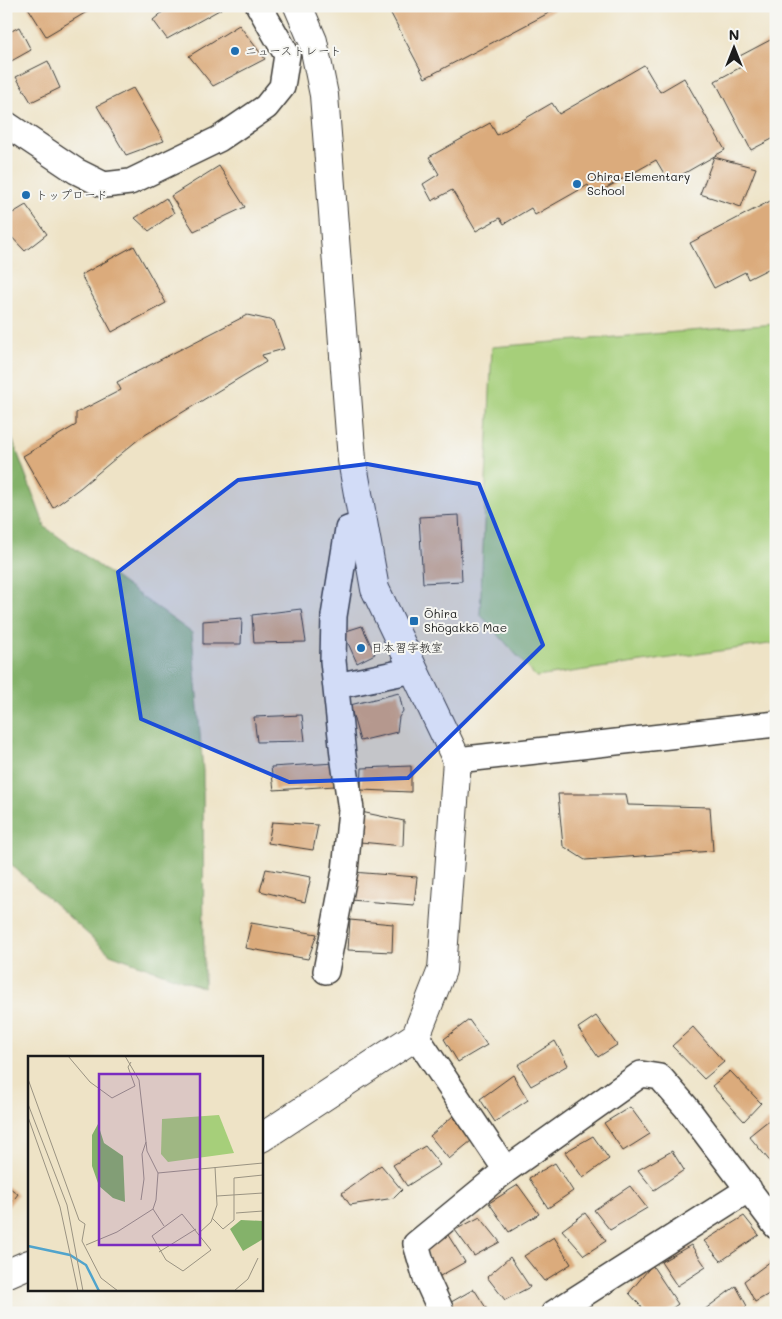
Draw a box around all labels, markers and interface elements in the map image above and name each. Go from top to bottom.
north arrow [710,22,760,72]
text: N [729,25,739,44]
place label: ニューストレート [245,42,342,58]
marker: ニューストレート [229,45,241,57]
place label: Ohira Elementary School [587,168,690,198]
marker: Ohira Elementary School [571,178,583,190]
place label: トップロード [36,186,108,202]
marker: トップロード [20,189,32,201]
place label: Ōhira Shōgakkō Mae [424,605,507,635]
marker: Ōhira Shōgakkō Mae [408,615,420,627]
place label: 日本習字教室 [371,639,443,655]
marker: 日本習字教室 [355,642,367,654]
inset map [28,1056,262,1292]

